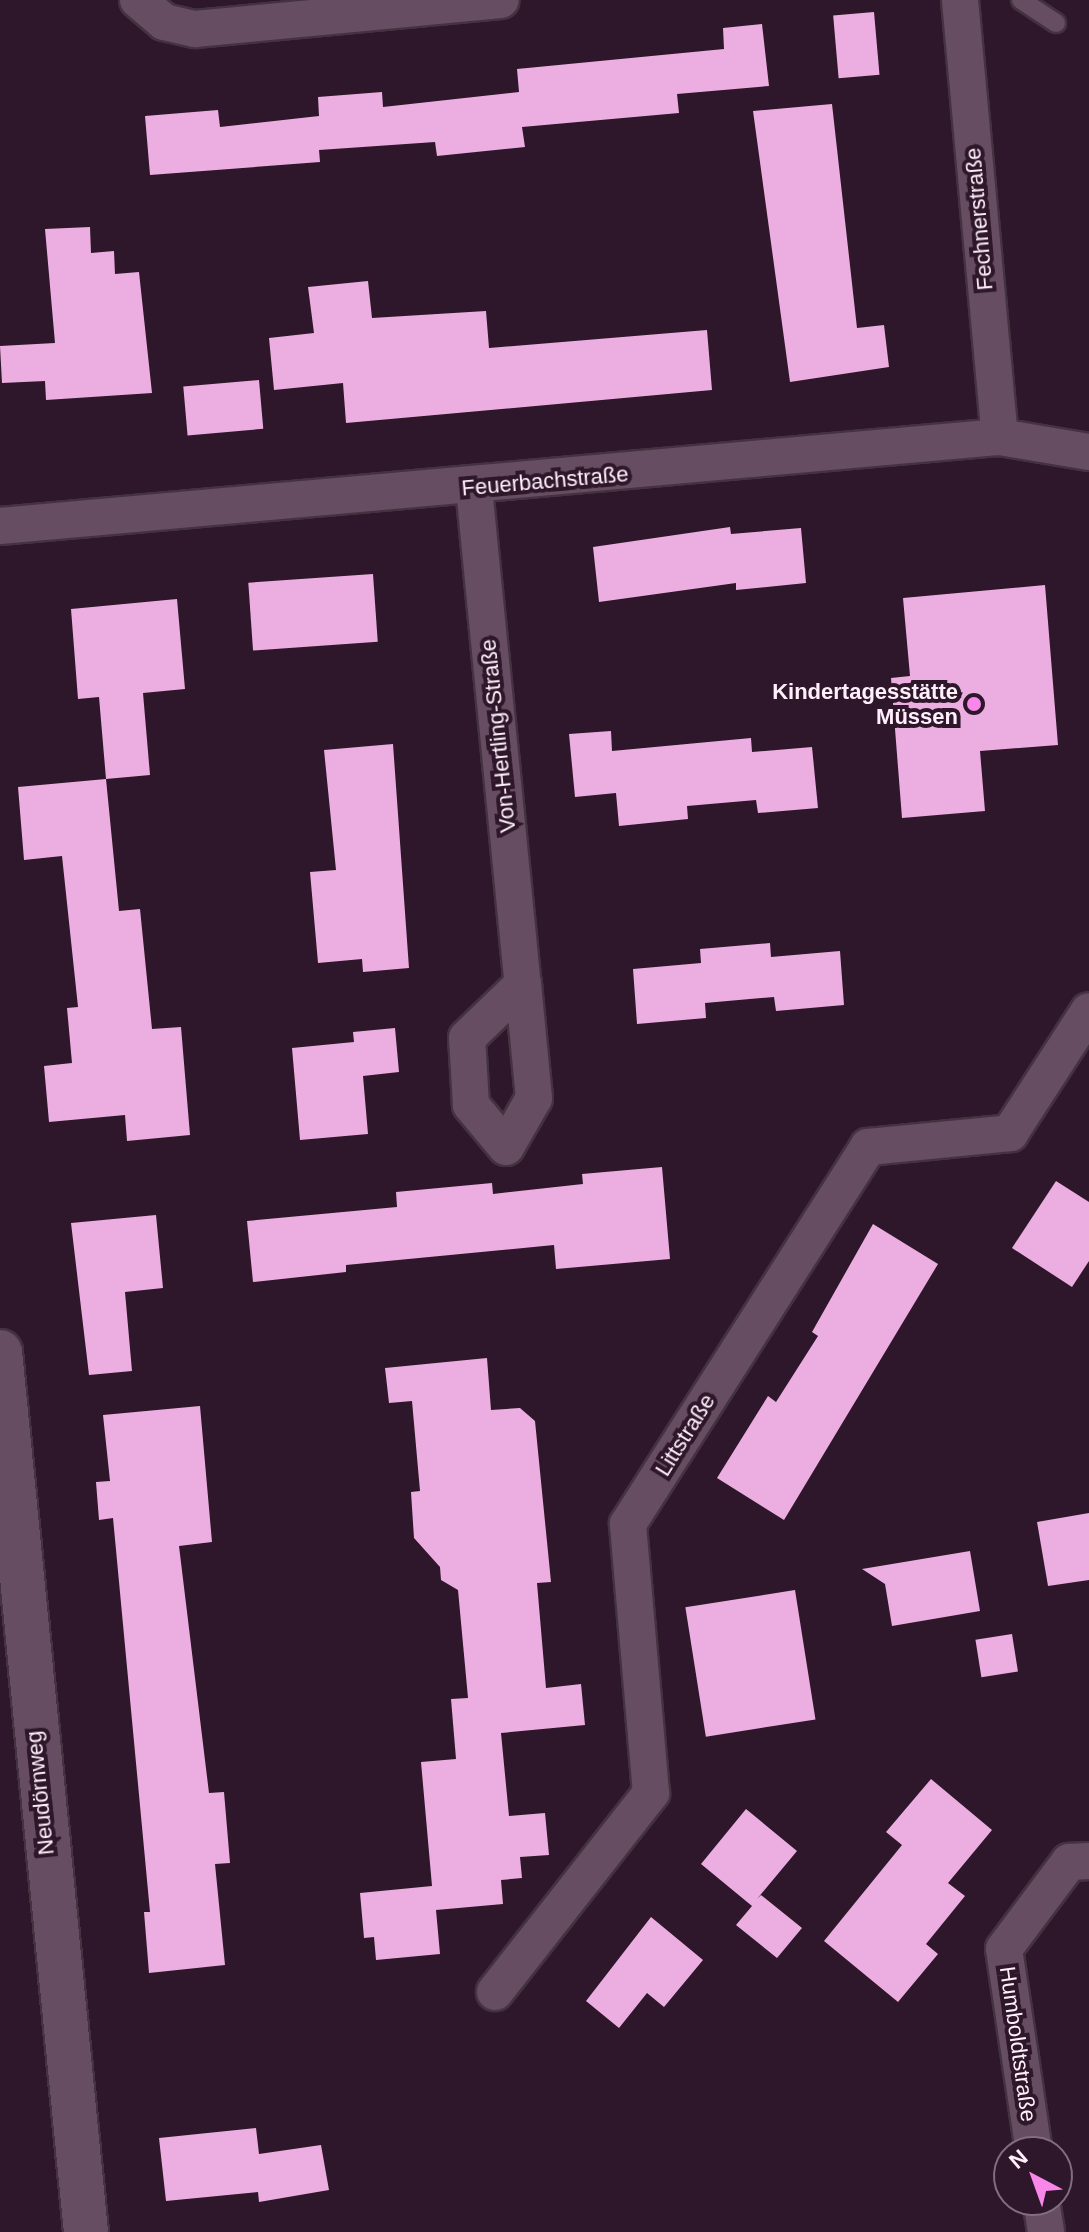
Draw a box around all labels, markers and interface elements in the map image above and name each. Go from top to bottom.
street label: Fechnerstraße [960,147,998,291]
street label: Feuerbachstraße [460,461,630,501]
street label: Von-Hertling-Straße [475,638,521,834]
place label: Kindertagesstätte Müssen [772,678,958,730]
marker: Kindertagesstätte Müssen [965,695,983,713]
street label: Littstraße [650,1389,720,1481]
street label: Neudörnweg [20,1730,60,1856]
street label: Humboldtstraße [994,1965,1042,2123]
north arrow [993,2136,1073,2216]
text: N [1004,2144,1032,2174]

